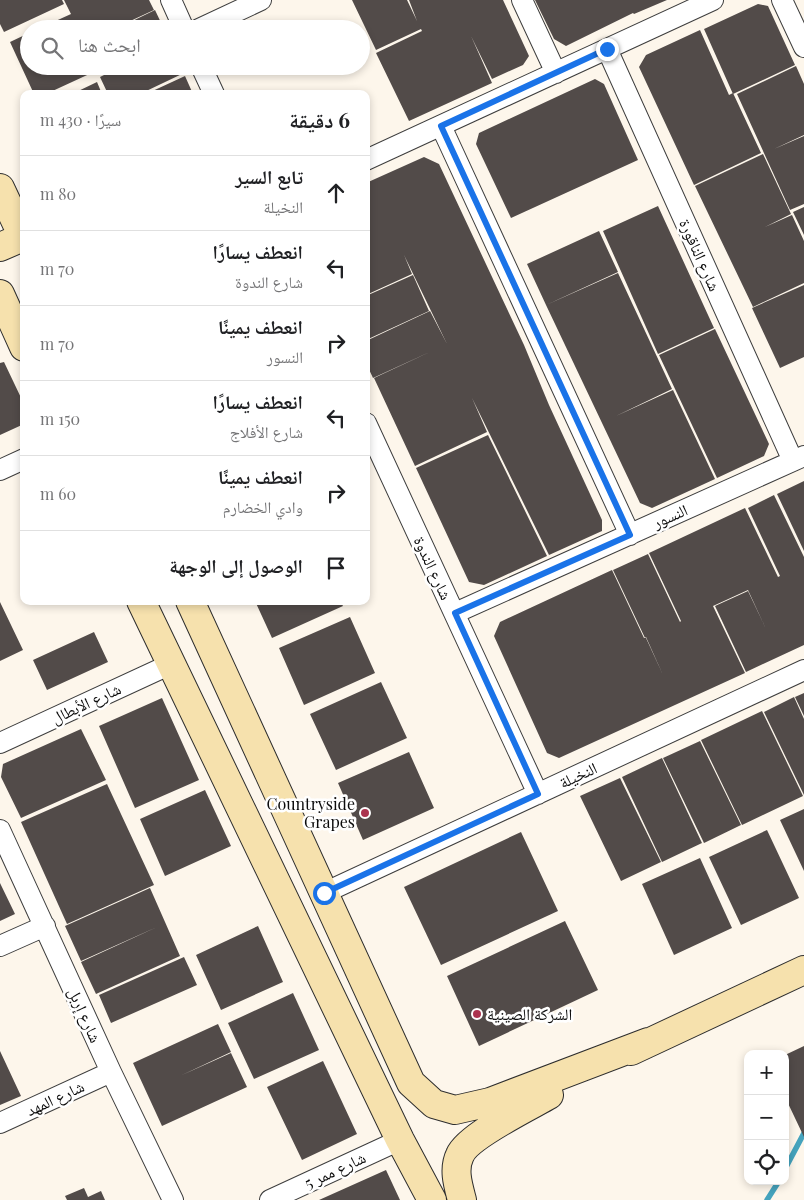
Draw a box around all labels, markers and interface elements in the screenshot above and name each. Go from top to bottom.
search box [20,20,370,75]
text: ابحث هنا [78,31,141,57]
icon: search [38,34,66,62]
route end [596,38,619,61]
text: 6 دقيقة [289,105,350,133]
text: سيرًا · 430 m [40,109,121,130]
text: تابع السير [235,163,303,189]
icon: ahead [322,179,350,207]
text: 80 m [40,183,76,204]
text: النخيلة [264,196,303,217]
street label: شارع الناقورة [674,215,726,295]
text: انعطف يسارًا [212,238,303,264]
icon: left [322,254,350,282]
text: 70 m [40,258,74,279]
text: شارع الندوة [235,271,303,292]
text: انعطف يمينًا [218,313,303,339]
icon: right [322,329,350,357]
text: 70 m [40,333,74,354]
text: النسور [267,346,303,367]
text: انعطف يسارًا [212,388,303,414]
icon: left [322,404,350,432]
text: 150 m [40,408,80,429]
text: شارع الأفلاج [230,421,303,442]
text: انعطف يمينًا [218,463,303,489]
icon: right [322,479,350,507]
text: 60 m [40,483,76,504]
text: وادي الخضارم [223,496,303,517]
street label: النسور [648,499,691,533]
street label: شارع الندوة [409,533,457,603]
text: الوصول إلى الوجهة [169,552,303,578]
icon: arrive [322,554,350,582]
street label: شارع الأبطال [48,677,124,729]
street label: النخيلة [555,757,600,792]
place label: Countryside Grapes [266,793,355,832]
marker: Countryside Grapes [359,807,371,819]
route start [313,882,336,905]
street label: شارع إربل [63,984,107,1046]
place label: الشركة الصينية [487,1003,572,1024]
marker: الشركة الصينية [471,1008,483,1020]
map controls [744,1050,789,1185]
button: + [744,1050,789,1095]
street label: شارع المهد [22,1075,88,1121]
button: − [744,1095,789,1140]
button: locate [744,1140,789,1185]
street label: شارع ممر 5 [301,1146,369,1194]

